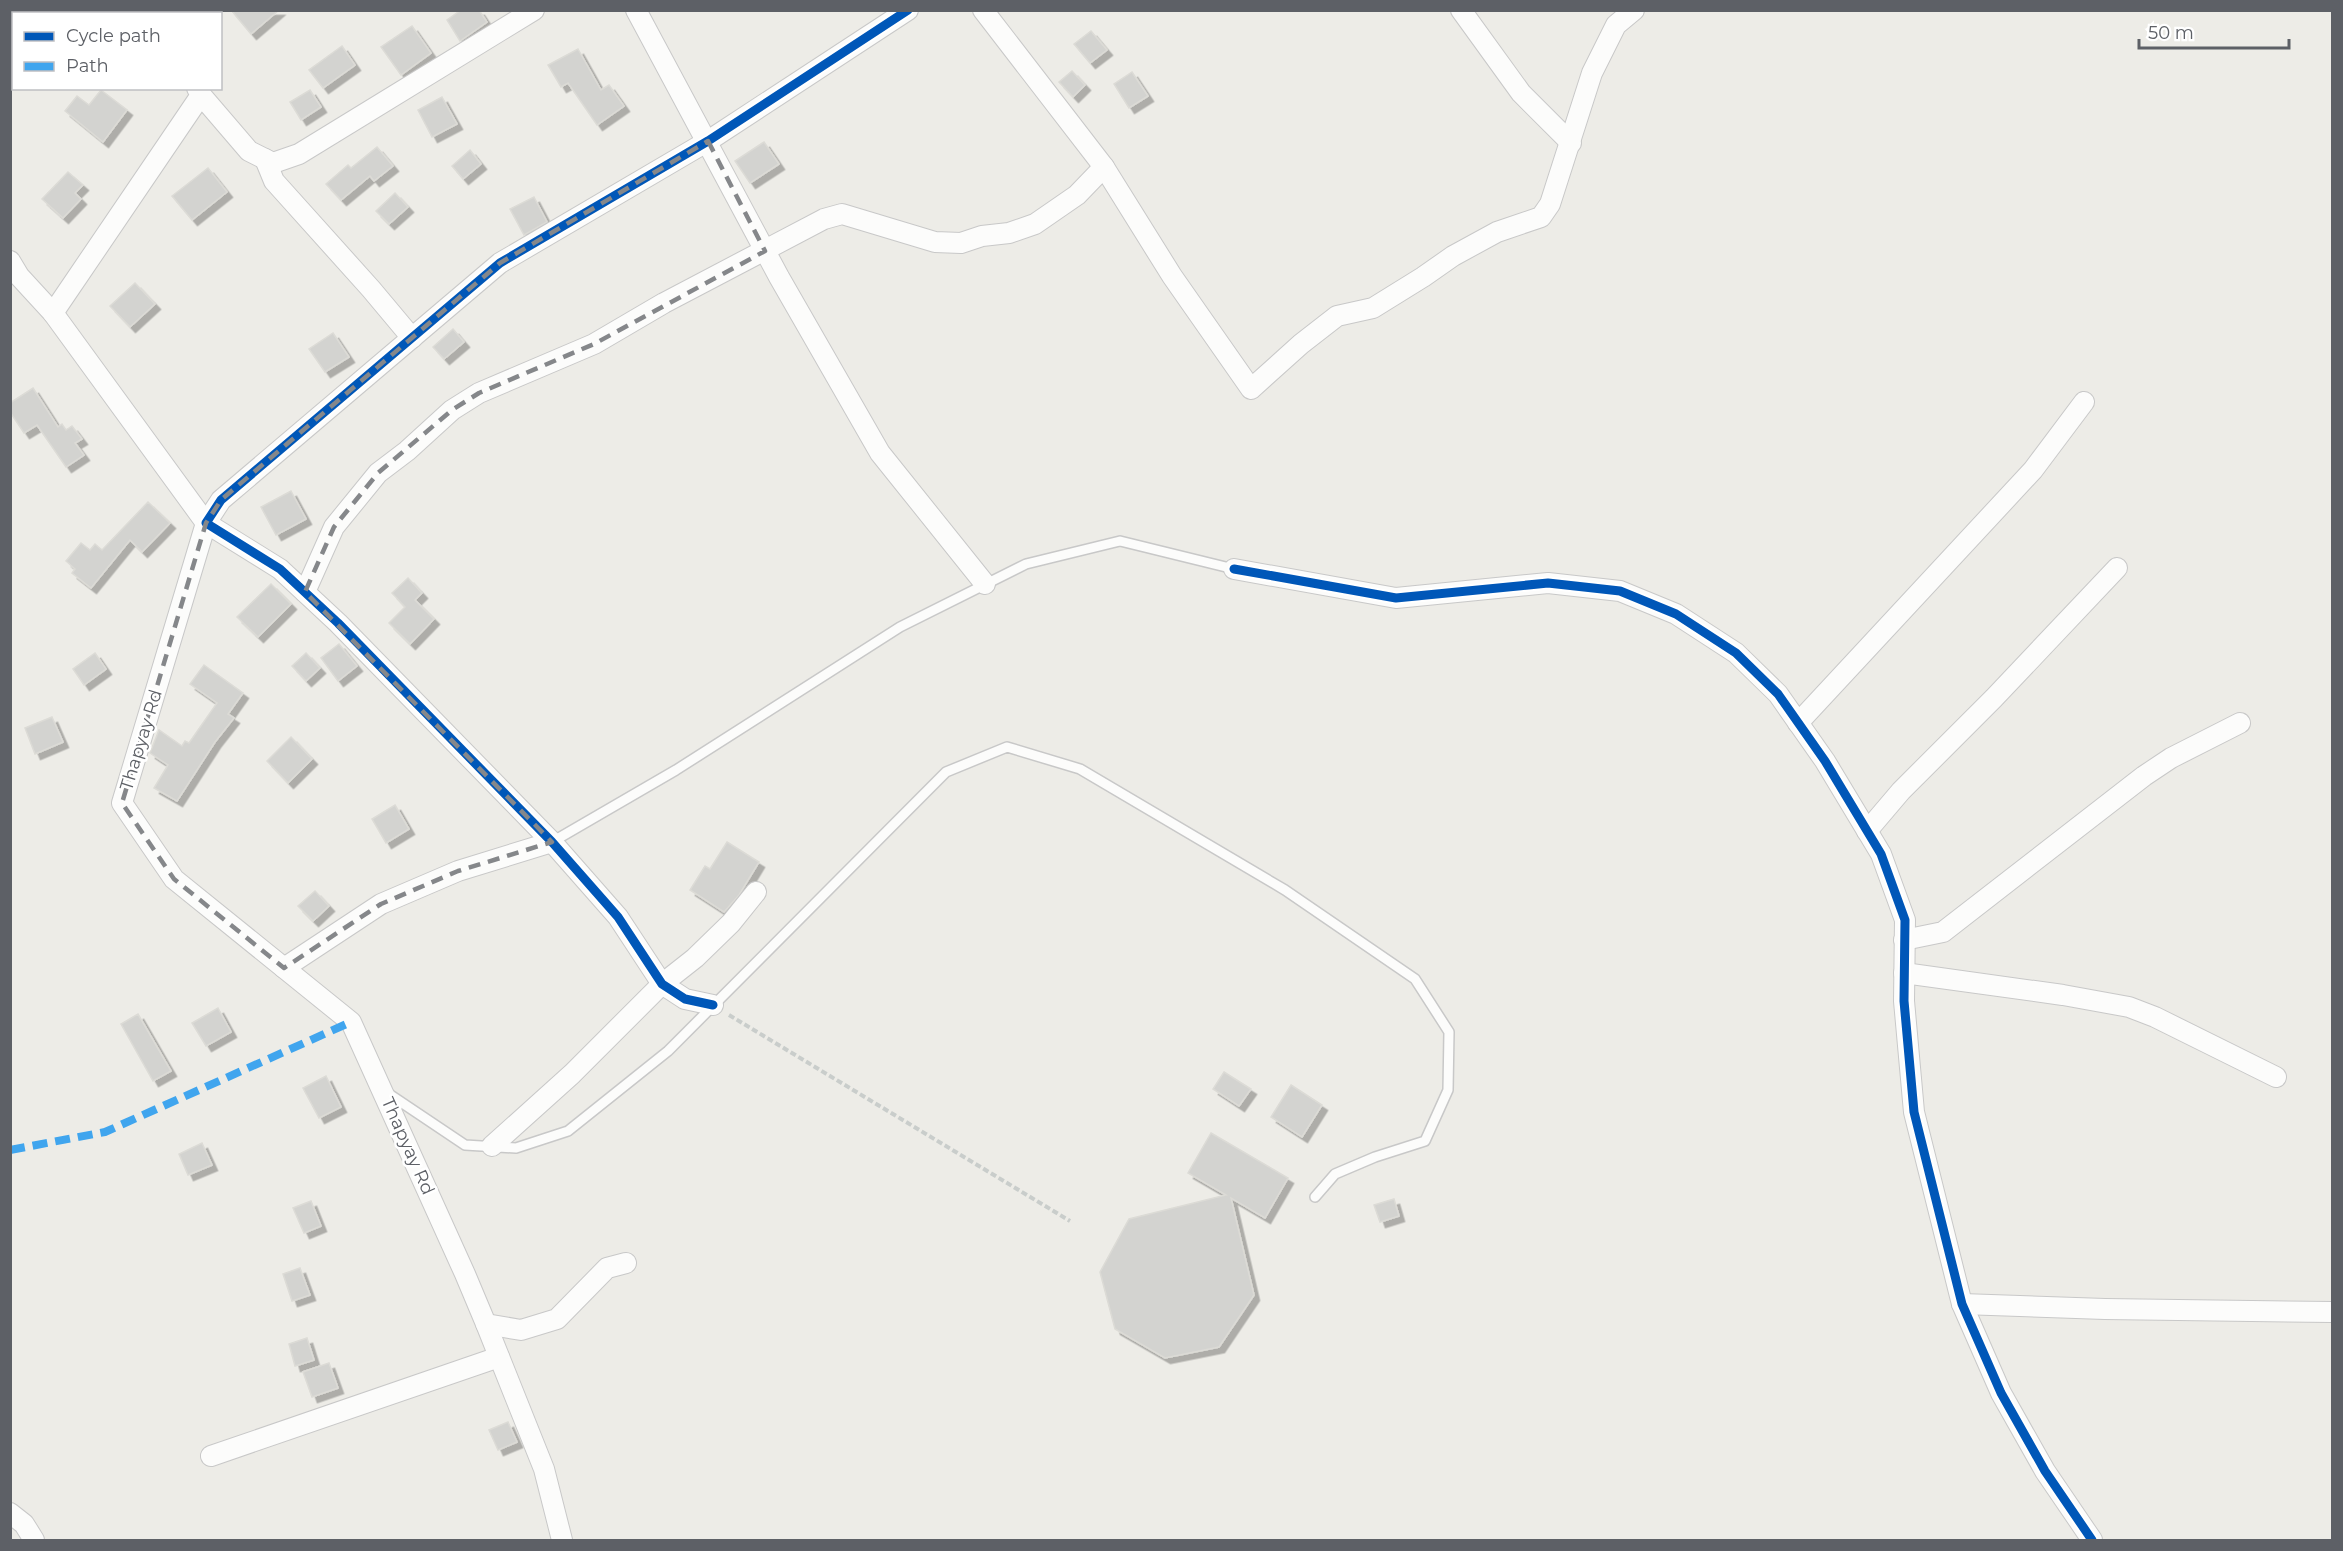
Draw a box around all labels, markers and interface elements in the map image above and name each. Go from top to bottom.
legend [12,12,222,90]
scale bar [2139,12,2289,50]
text: 50 m [2148,22,2194,44]
text: Cycle path [66,25,161,47]
text: Path [66,55,109,77]
street label: Thapyay Rd [115,687,167,793]
street label: Thapyay Rd [377,1094,439,1198]

